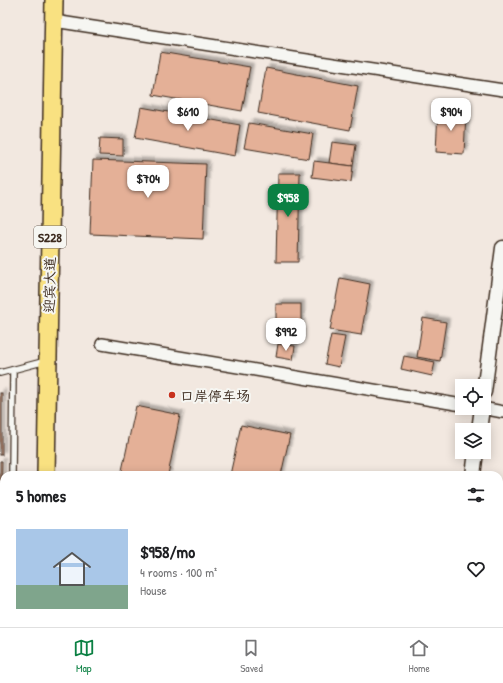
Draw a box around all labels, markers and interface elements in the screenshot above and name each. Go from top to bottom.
pin: $610 [164,98,212,132]
pin: $904 [427,98,475,132]
text: $610 [177,102,199,120]
text: $904 [440,102,462,120]
pin: $704 [124,165,172,199]
text: $704 [136,169,160,187]
pin: $958 [264,184,312,218]
text: $958 [277,188,299,206]
road number: S228 [34,226,66,248]
street label: 迎宾大道 [39,257,59,313]
pin: $992 [262,318,310,352]
text: $992 [275,322,297,340]
map controls [455,379,491,459]
button: locate [455,379,491,415]
place label: 口岸停车场 [180,386,250,405]
marker: 口岸停车场 [167,390,177,400]
button: layers [455,423,491,459]
text: 5 homes [16,484,66,507]
icon: filters [465,484,487,506]
text: $958/mo [140,540,195,563]
icon: home [48,545,96,593]
icon: heart [465,558,487,580]
text: 4 rooms · 100 m² [140,563,217,581]
text: House [140,581,167,599]
tab: Map [73,637,95,675]
tab: Saved [240,637,263,675]
tab: Home [408,637,430,675]

